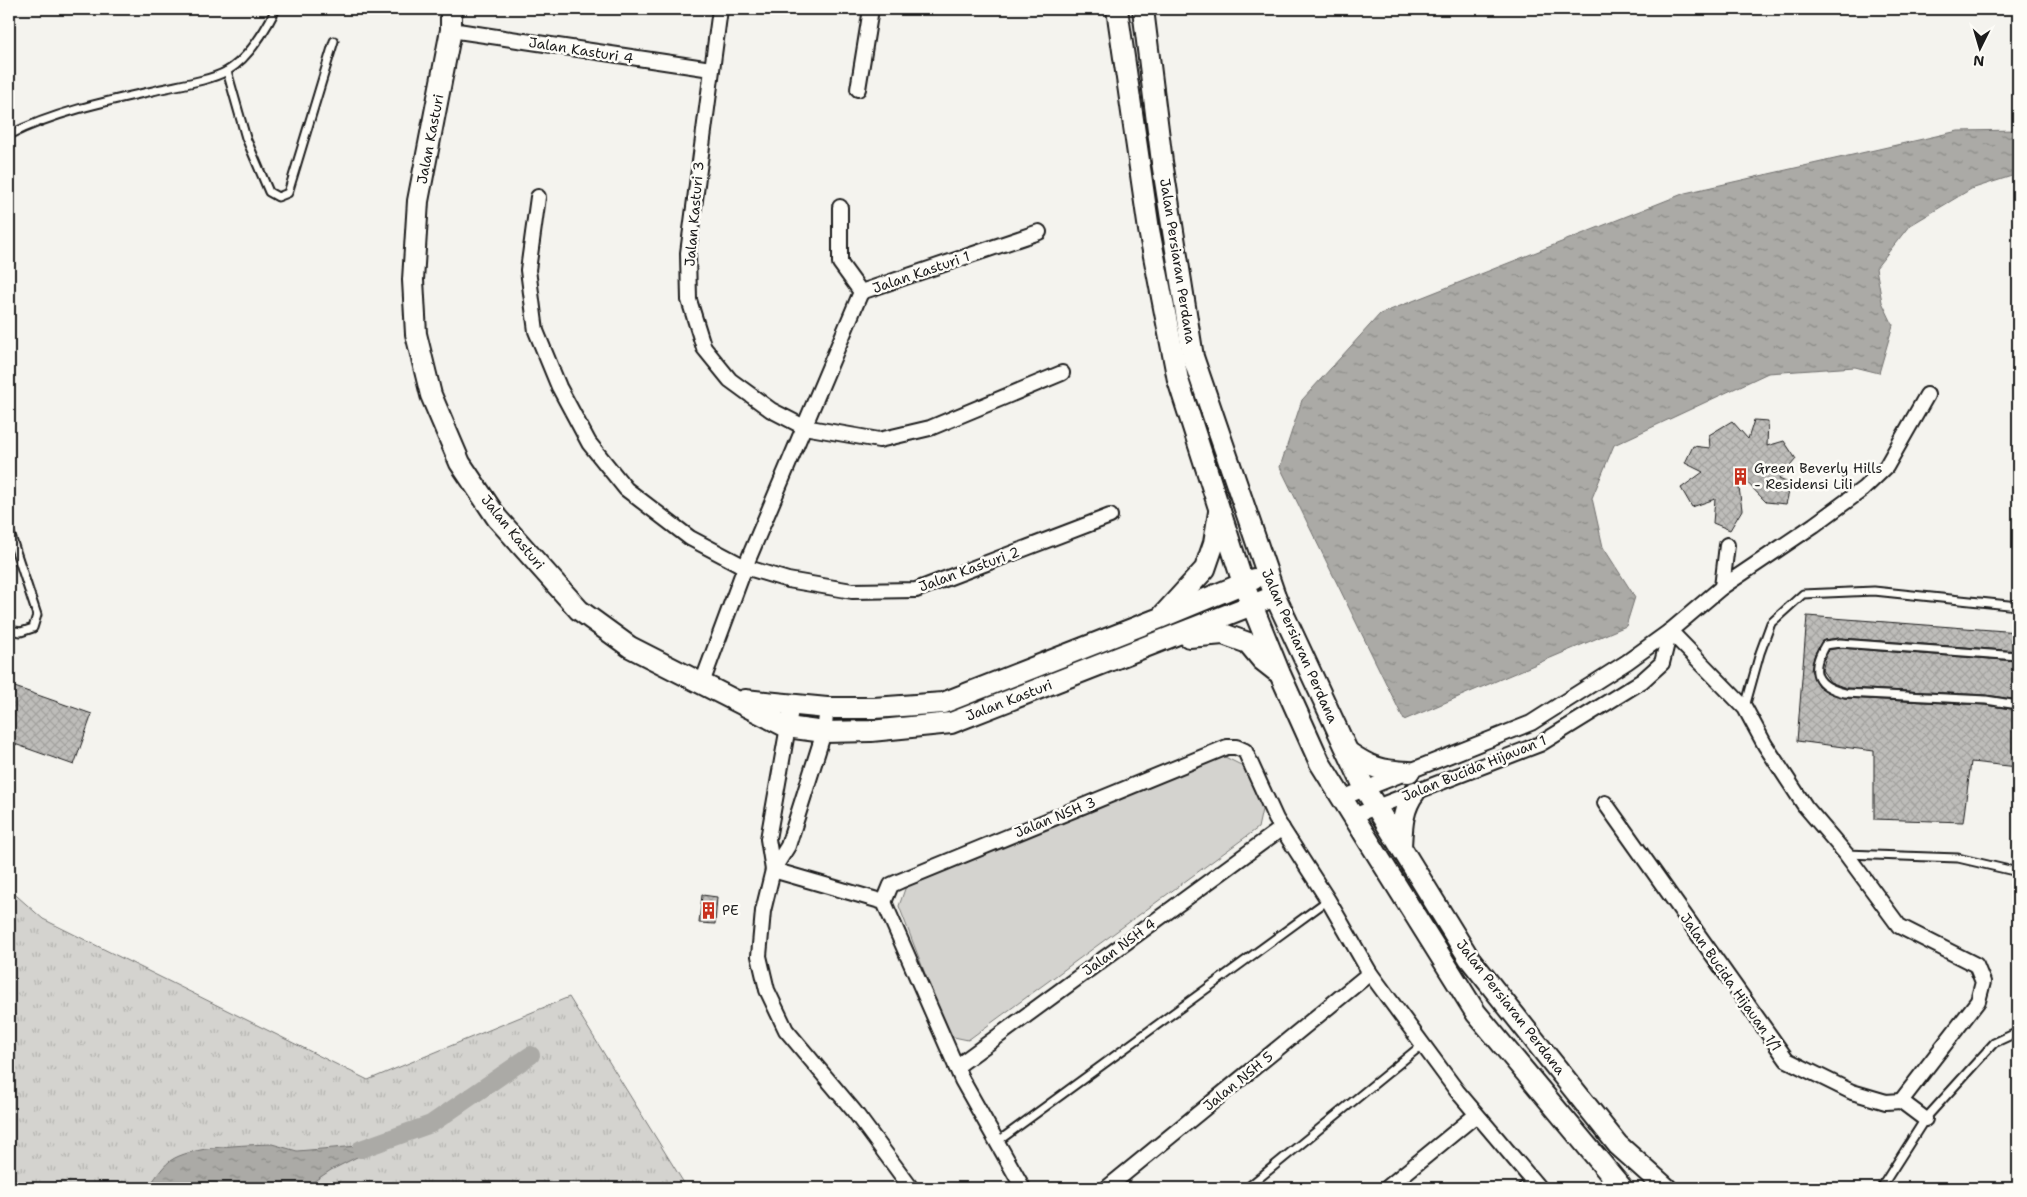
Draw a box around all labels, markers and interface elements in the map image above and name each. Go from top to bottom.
north arrow [1954,22,2004,72]
street label: Jalan Kasturi 4 [527,33,635,67]
text: N [1973,52,1985,70]
street label: Jalan Kasturi [412,93,448,185]
street label: Jalan Kasturi 3 [680,161,708,267]
street label: Jalan Persiaran Perdana [1156,177,1200,345]
street label: Jalan Kasturi 1 [870,247,972,297]
place label: Green Beverly Hills - Residensi Lili [1754,459,1882,493]
building icon: Green Beverly Hills - Residensi Lili [1730,466,1750,486]
street label: Jalan Kasturi [477,491,549,573]
street label: Jalan Kasturi 2 [916,542,1022,596]
street label: Jalan Persiaran Perdana [1258,566,1342,726]
street label: Jalan Kasturi [963,675,1055,725]
street label: Jalan Bucida Hijauan 1 [1399,731,1549,805]
street label: Jalan NSH 3 [1012,793,1098,841]
building icon: PE [698,900,718,920]
place label: PE [722,901,739,919]
street label: Jalan Bucida Hijauan 1/1 [1676,909,1786,1055]
street label: Jalan NSH 4 [1079,914,1159,980]
street label: Jalan Persiaran Perdana [1452,936,1570,1079]
street label: Jalan NSH 5 [1199,1047,1277,1115]

